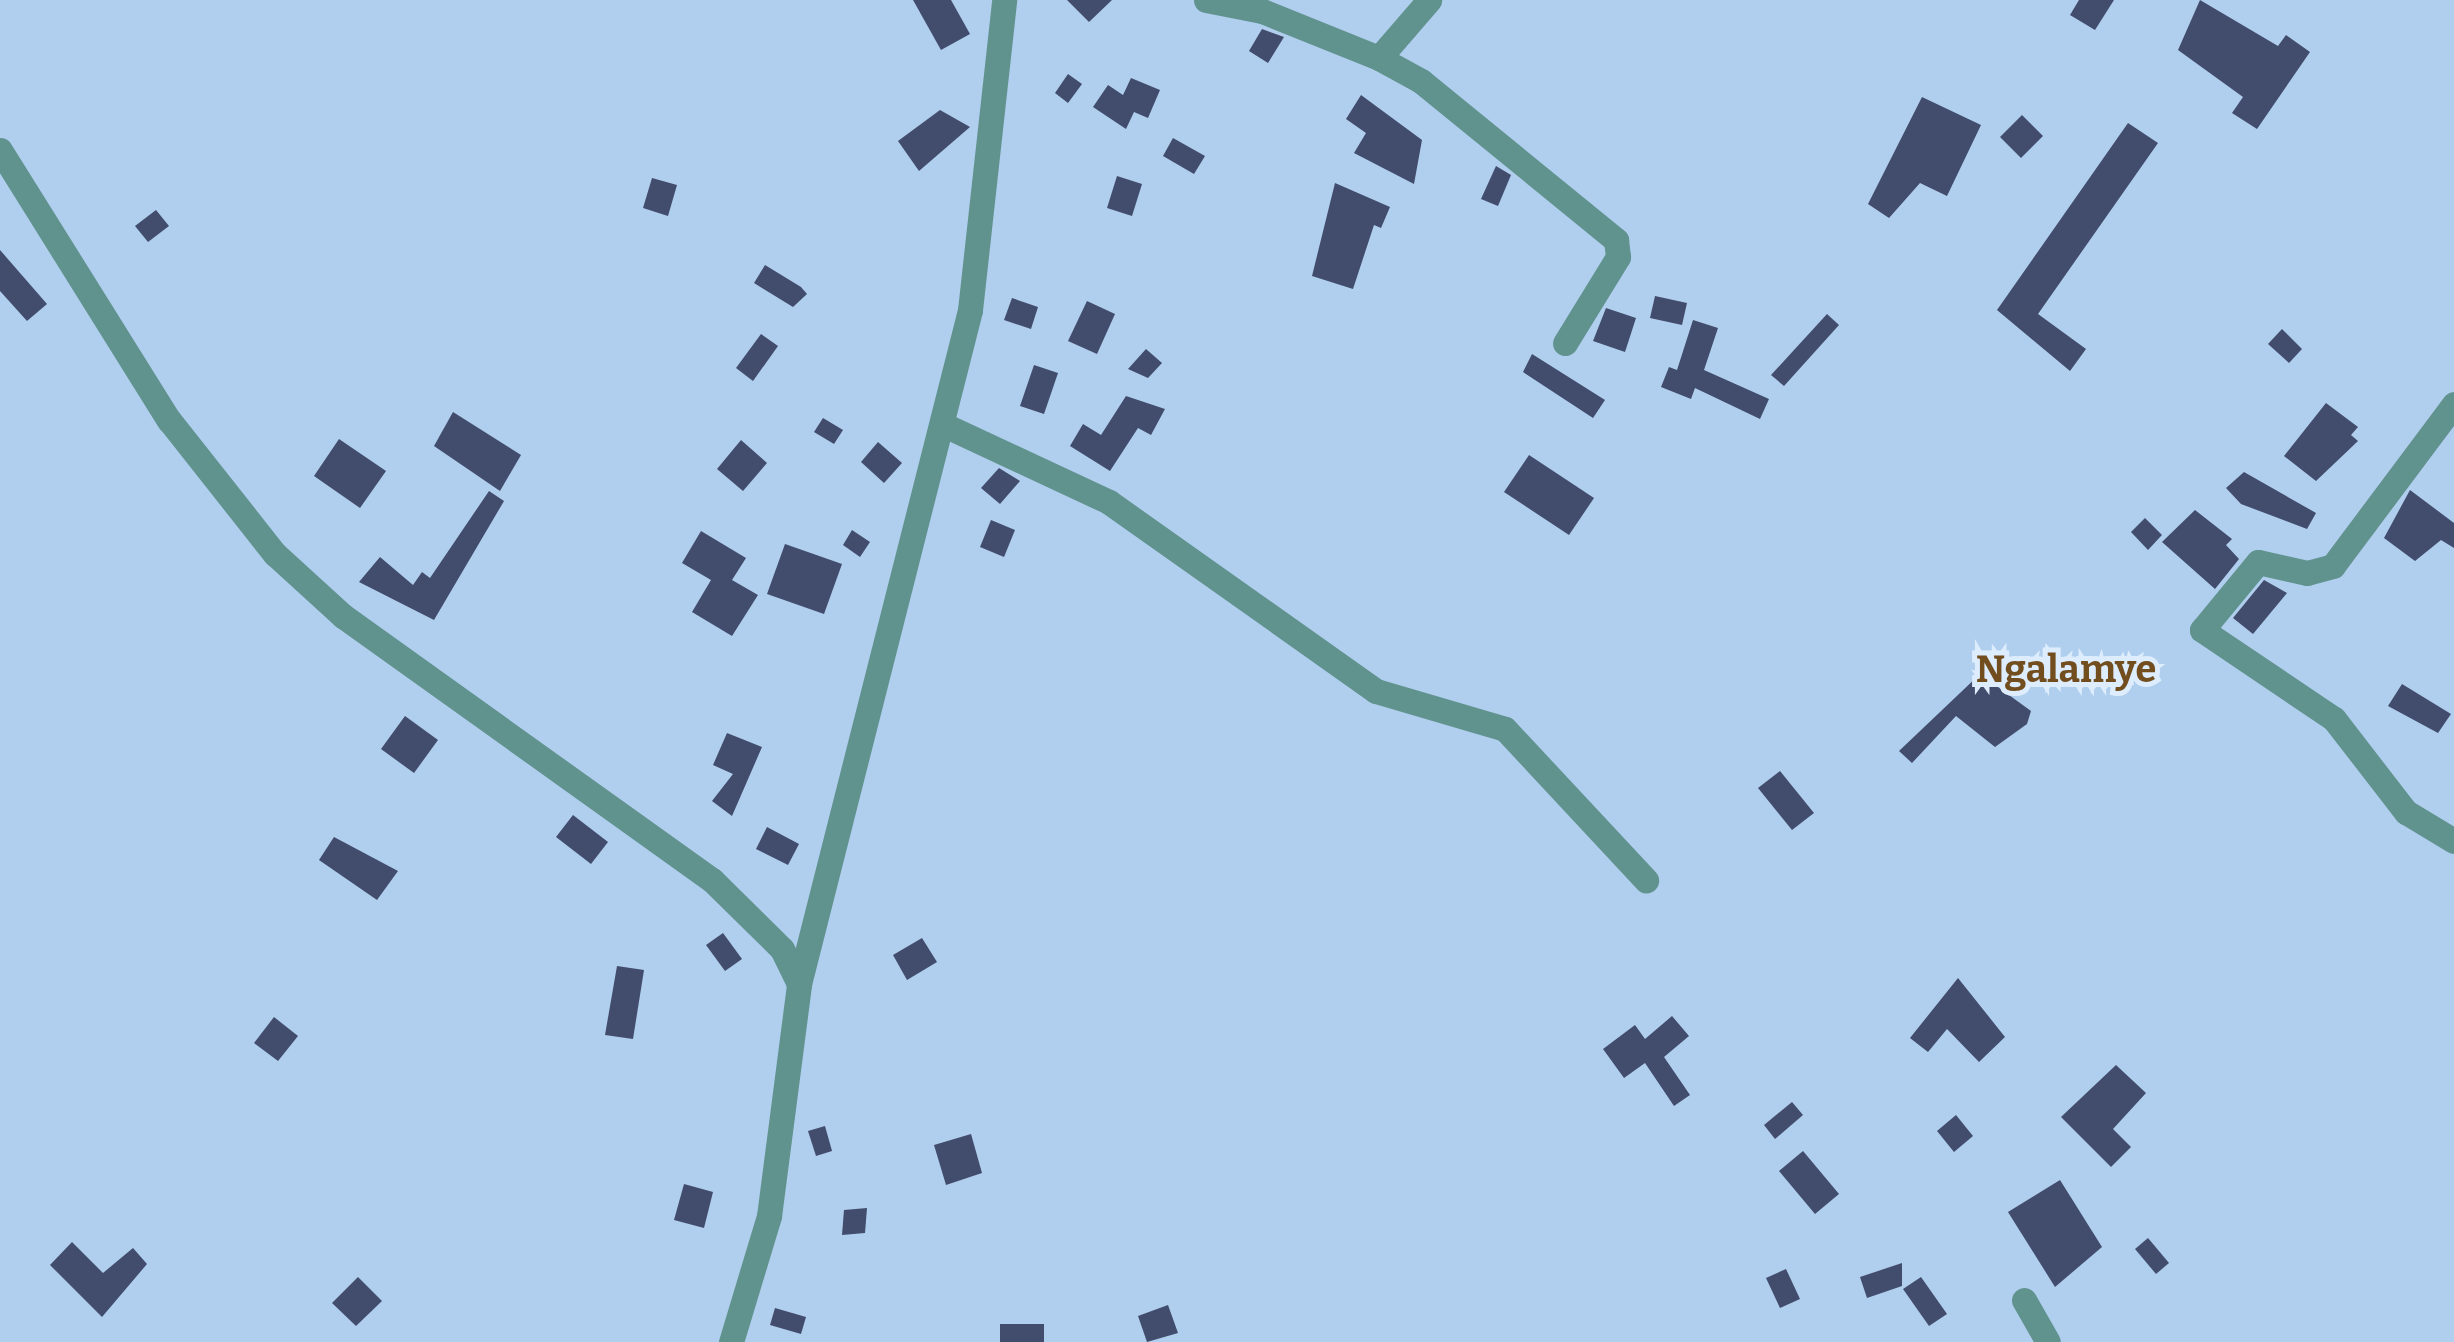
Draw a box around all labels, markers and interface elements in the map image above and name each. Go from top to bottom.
district label: Ngalamye [1976,647,2156,693]

